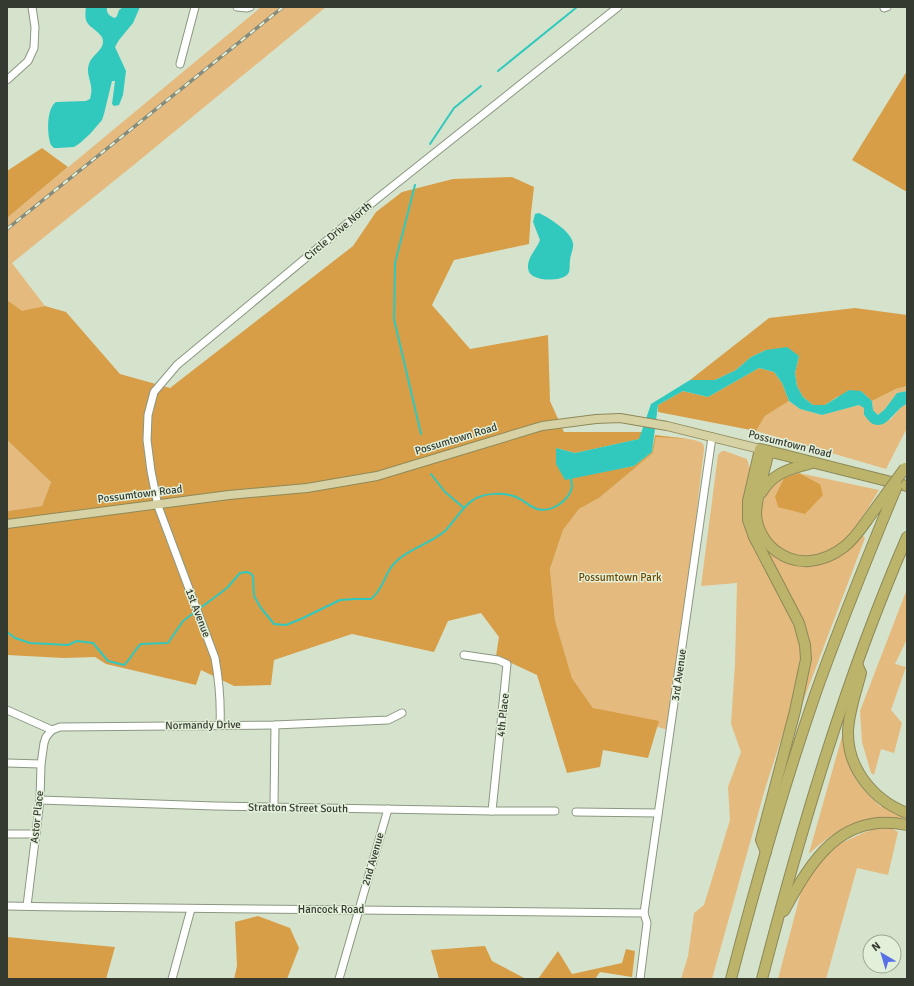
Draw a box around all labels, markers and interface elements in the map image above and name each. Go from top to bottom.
street label: Circle Drive North [302,199,374,263]
street label: Possumtown Road [413,420,499,458]
street label: Possumtown Road [747,427,833,461]
street label: Possumtown Road [97,482,183,506]
park label: Possumtown Park [579,571,662,584]
street label: 1st Avenue [183,587,213,639]
street label: 3rd Avenue [669,648,689,702]
street label: 4th Place [494,693,512,737]
street label: Normandy Drive [165,718,241,732]
street label: Astor Place [28,790,46,844]
street label: Stratton Street South [248,801,348,815]
street label: 2nd Avenue [359,831,387,887]
street label: Hancock Road [298,903,364,916]
north arrow [862,934,902,974]
text: N [869,939,883,954]

